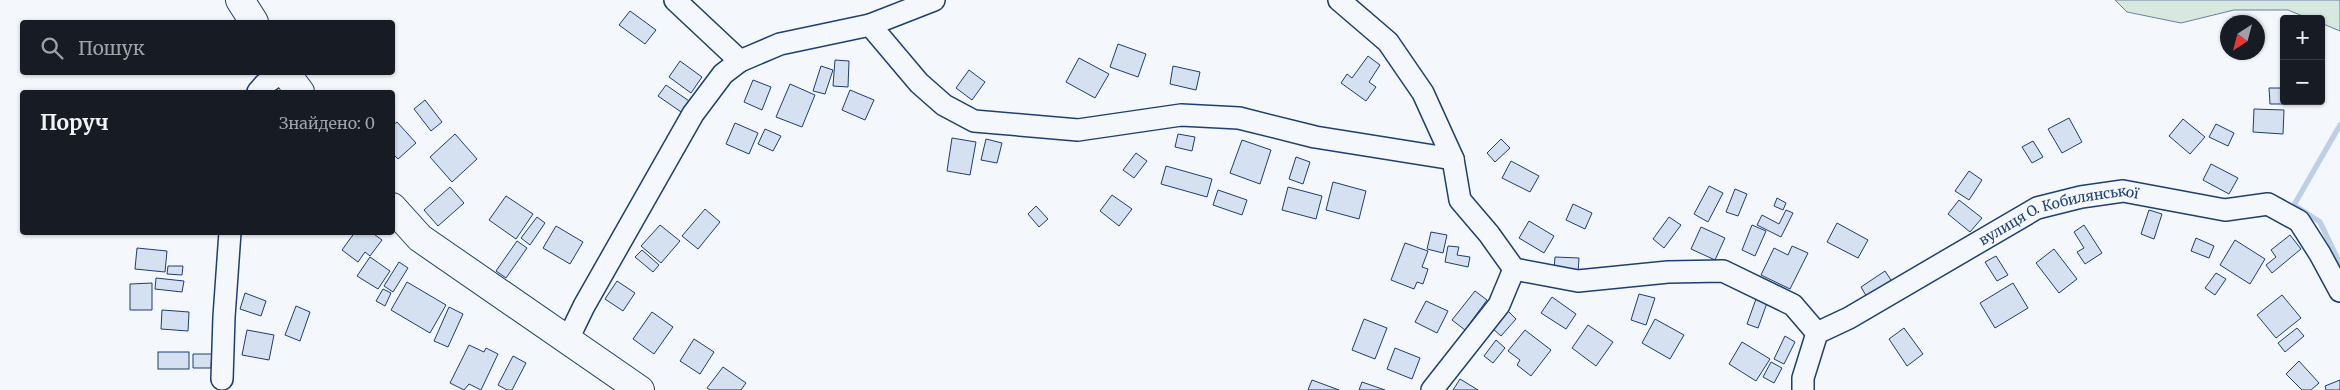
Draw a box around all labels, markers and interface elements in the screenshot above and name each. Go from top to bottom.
north arrow [2220,15,2265,60]
map controls [2280,15,2325,105]
button: + [2280,15,2325,60]
search box [20,20,395,75]
icon: search [38,34,66,62]
text: Пошук [78,36,145,60]
button: − [2280,60,2325,105]
text: Поруч [40,109,109,136]
text: Знайдено: 0 [279,113,375,133]
street label: вулиця О. Кобилянської [1975,182,2141,249]

